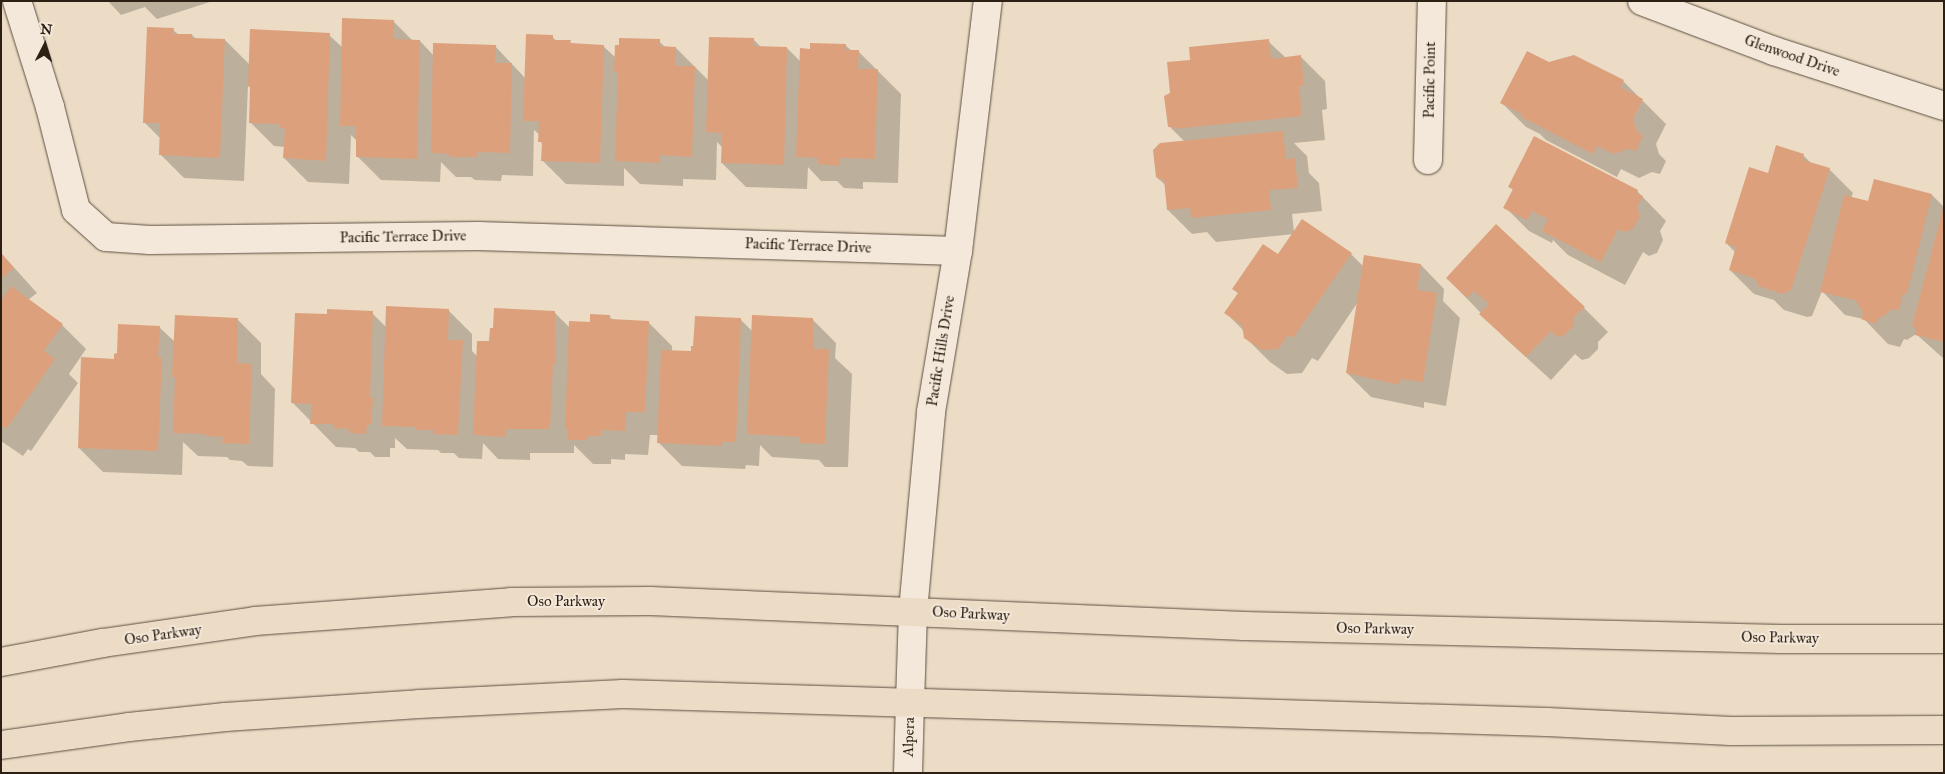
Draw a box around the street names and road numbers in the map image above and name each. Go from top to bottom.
street label: Glenwood Drive [1742,31,1842,81]
street label: Pacific Point [1420,41,1440,119]
street label: Pacific Terrace Drive [339,227,467,247]
street label: Pacific Terrace Drive [744,235,872,257]
street label: Pacific Hills Drive [923,294,959,408]
street label: Oso Parkway [527,593,605,611]
street label: Oso Parkway [932,603,1010,625]
street label: Oso Parkway [1336,619,1414,639]
street label: Oso Parkway [123,621,203,649]
street label: Oso Parkway [1741,628,1819,648]
street label: Alpera [899,717,919,757]

